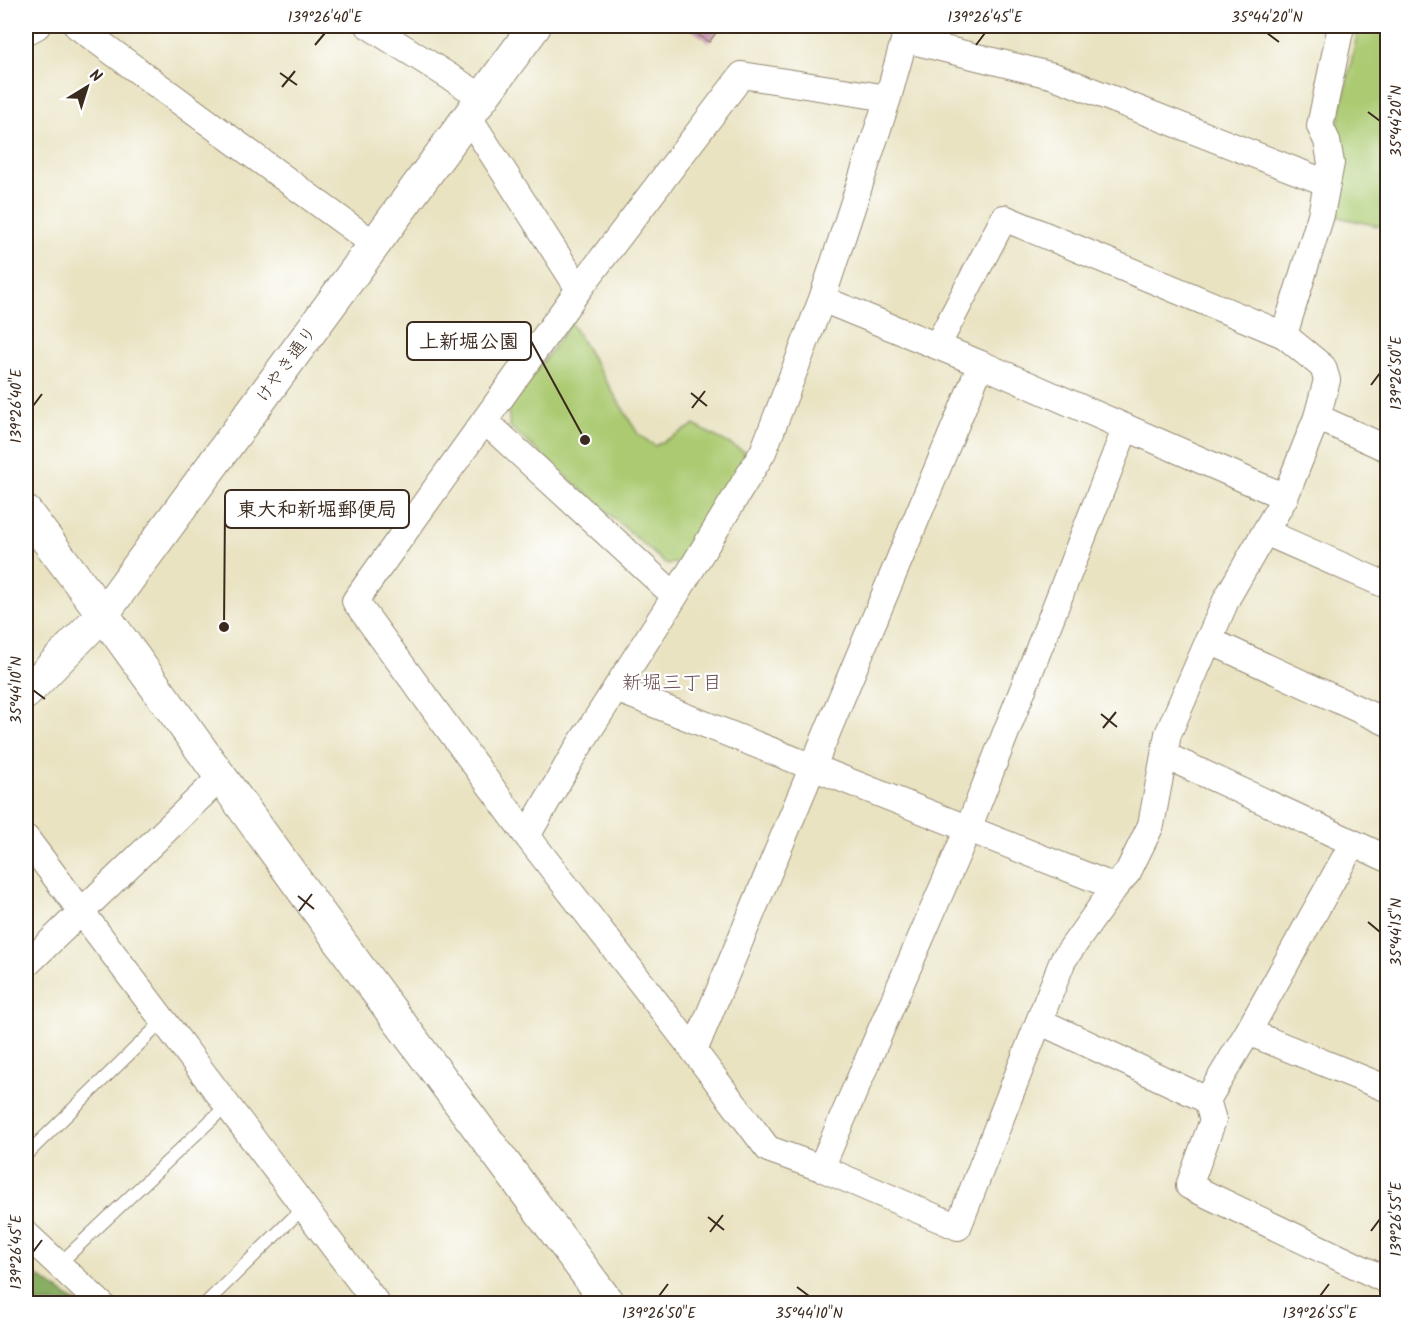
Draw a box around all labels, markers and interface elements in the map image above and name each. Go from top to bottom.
text: 139°26'40"E [288,6,363,30]
text: 139°26'45"E [948,6,1024,30]
text: 35°44'20"N [1231,6,1303,30]
north arrow [57,57,117,117]
text: N [84,63,107,89]
text: 35°44'20"N [1385,85,1409,157]
street label: けやき通り [249,320,325,410]
callout: 上新堀公園 [407,322,531,360]
text: 上新堀公園 [419,327,519,359]
text: 139°26'50"E [1385,335,1409,410]
text: 139°26'40"E [5,368,29,443]
callout: 東大和新堀郵便局 [225,490,409,528]
text: 東大和新堀郵便局 [237,495,397,527]
text: 35°44'10"N [5,656,29,724]
district label: 新堀三丁目 [622,668,722,700]
text: 35°44'15"N [1385,898,1409,966]
text: 139°26'55"E [1385,1180,1409,1256]
text: 139°26'45"E [5,1213,29,1289]
text: 139°26'50"E [622,1302,697,1326]
text: 35°44'10"N [775,1302,843,1326]
text: 139°26'55"E [1283,1302,1359,1326]

